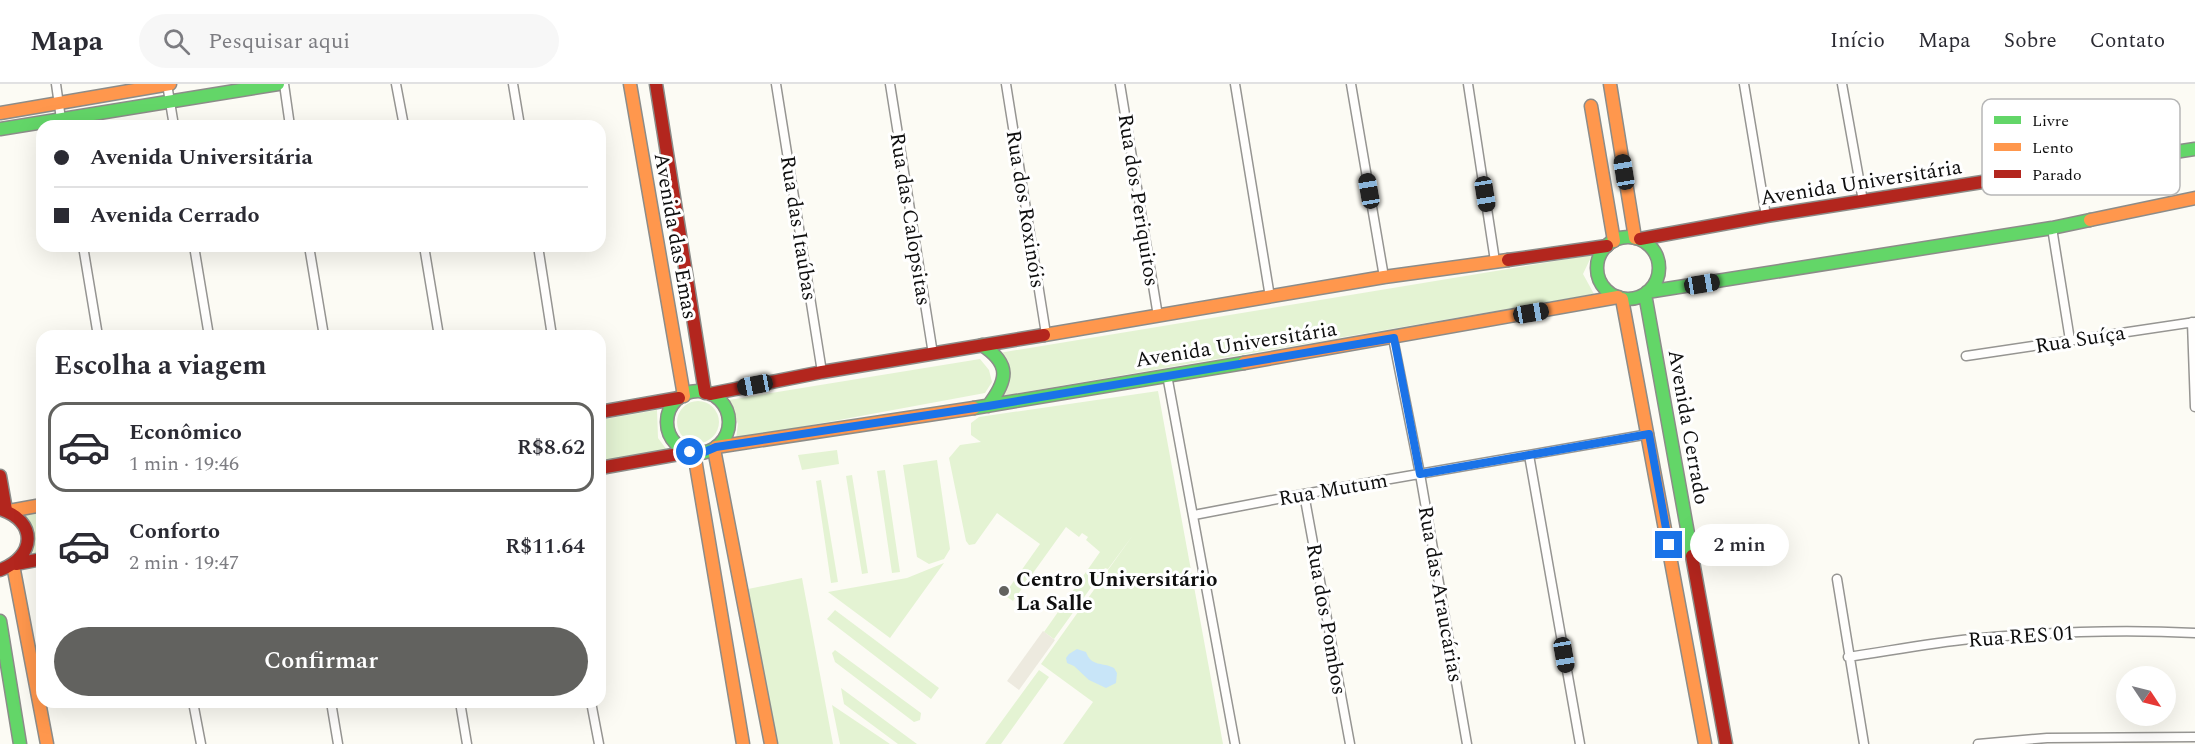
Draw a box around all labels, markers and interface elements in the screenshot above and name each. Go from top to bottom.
search box [139,14,559,68]
text: Mapa [30,20,103,63]
icon: search [160,25,193,58]
text: Pesquisar aqui [208,25,350,58]
text: Início [1830,25,1885,57]
text: Mapa [1918,25,1971,57]
text: Sobre [2004,25,2057,57]
text: Contato [2090,25,2165,57]
legend [1982,99,2180,195]
text: Livre [2032,109,2069,133]
street label: Rua dos Periquitos [1109,111,1167,289]
street label: Rua dos Roxinóis [997,128,1053,291]
street label: Rua das Calopsitas [881,130,939,308]
text: Lento [2032,136,2073,160]
text: Avenida Universitária [90,141,313,174]
street label: Avenida das Emas [645,150,705,322]
street label: Avenida Universitária [1758,151,1965,215]
street label: Rua das Itaúbas [771,153,825,303]
car [1612,153,1636,191]
text: Parado [2032,163,2082,187]
car [1357,172,1381,210]
car [1473,175,1497,213]
text: Avenida Cerrado [90,199,260,232]
car [1683,272,1721,296]
car [1512,301,1550,325]
street label: Avenida Universitária [1133,313,1340,377]
street label: Rua Suíça [2033,317,2128,363]
text: Escolha a viagem [54,345,267,387]
street label: Avenida Cerrado [1659,347,1717,507]
car [736,373,774,397]
text: Econômico [129,416,242,449]
icon: car [57,420,111,474]
text: R$8.62 [517,431,585,464]
route start [676,438,703,465]
text: 1 min · 19:46 [129,449,239,479]
street label: Rua Mutum [1276,465,1390,515]
street label: Rua das Araucárias [1409,504,1471,685]
text: Conforto [129,515,220,548]
icon: car [57,519,111,573]
callout: 2 min [1690,524,1789,566]
text: R$11.64 [505,530,585,563]
text: 2 min [1714,530,1765,560]
route end [1655,531,1682,558]
street label: Rua dos Pombos [1297,541,1355,697]
text: 2 min · 19:47 [129,548,239,578]
place label: Centro Universitário La Salle [1016,564,1218,620]
marker: Centro Universitário La Salle [997,584,1011,598]
street label: Rua RES 01 [1967,617,2075,657]
button: Confirmar [54,627,588,696]
car [1552,636,1576,674]
north arrow [2116,666,2176,726]
map controls [2116,666,2176,726]

